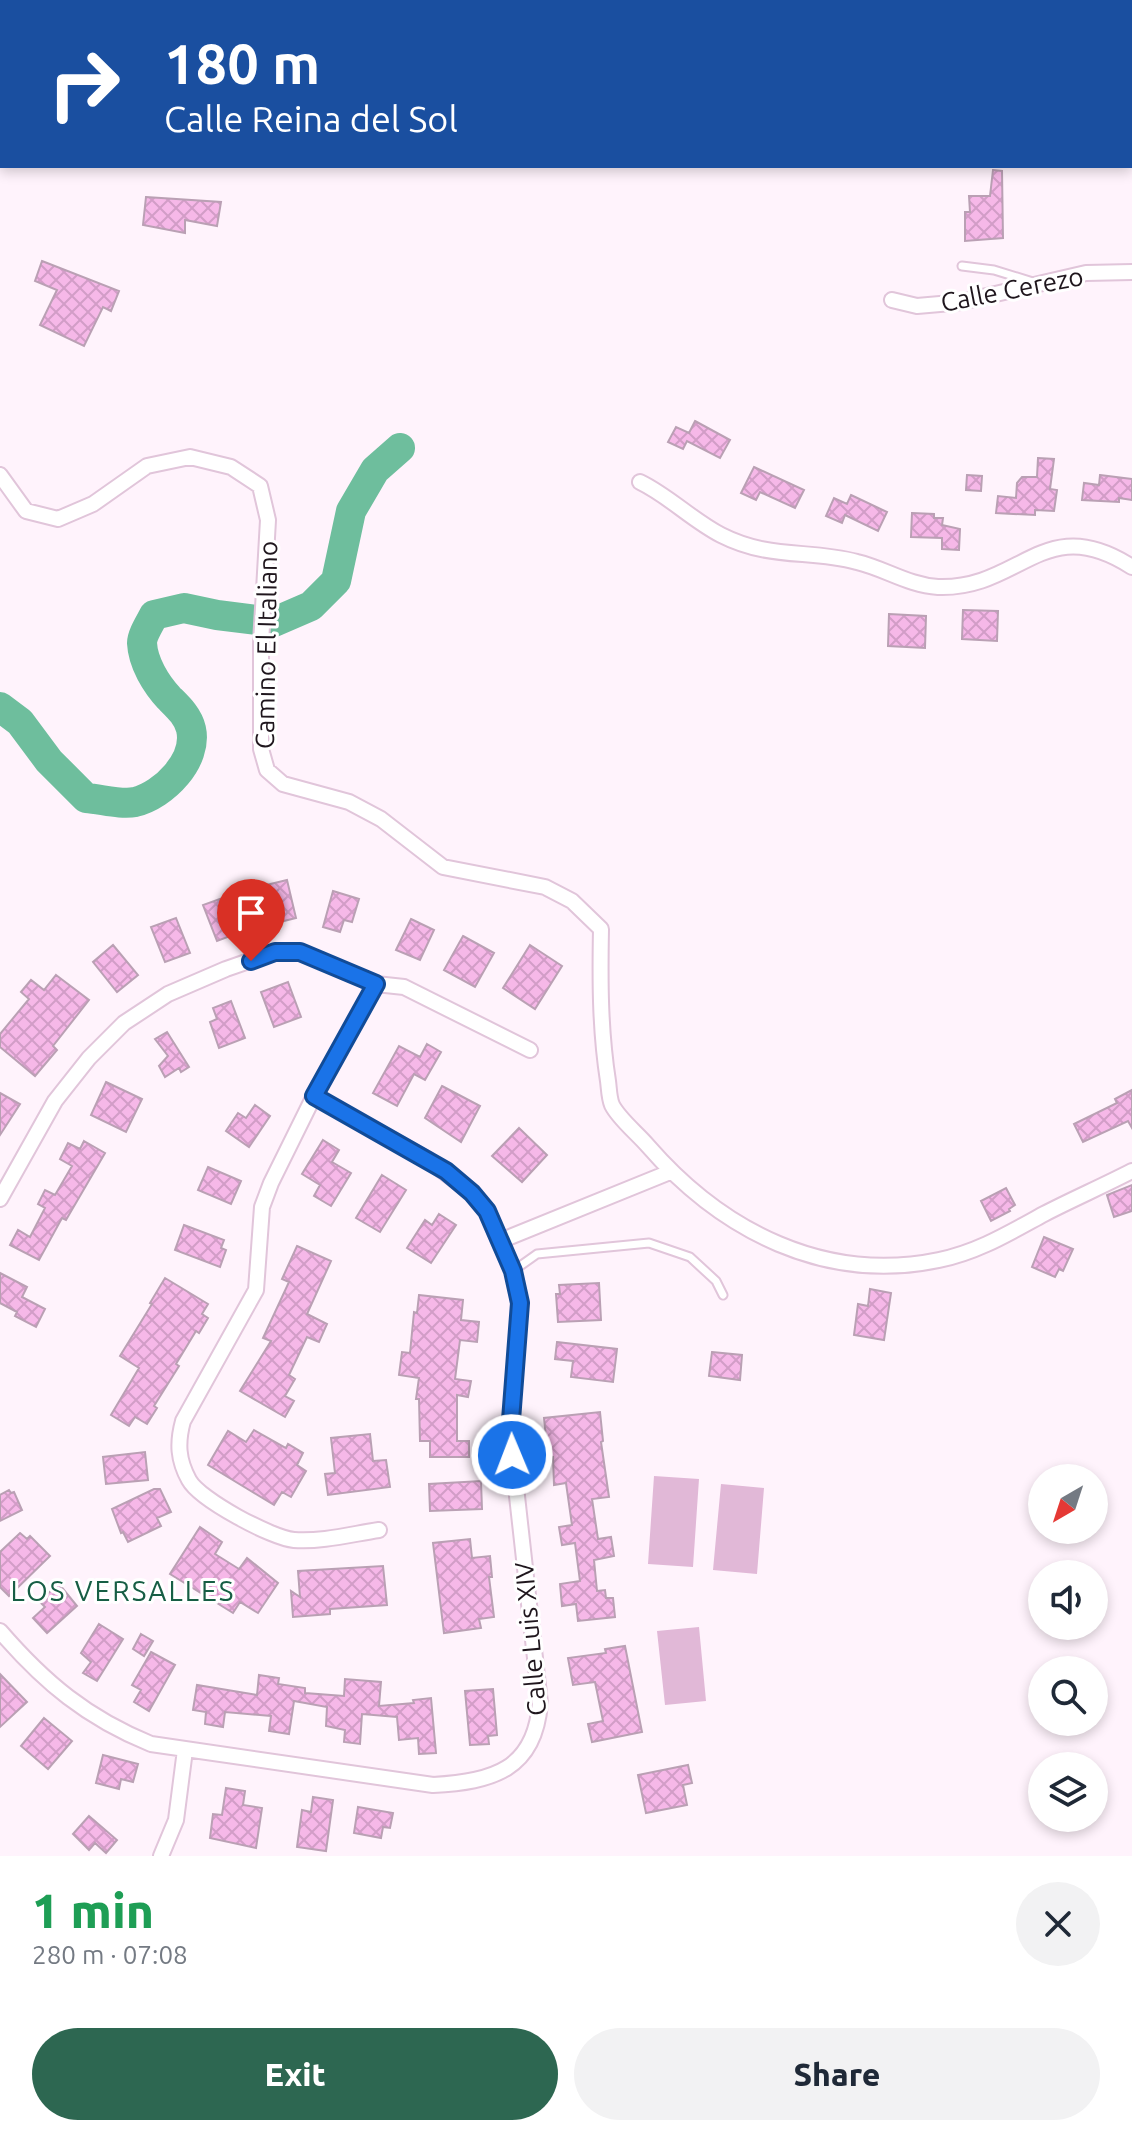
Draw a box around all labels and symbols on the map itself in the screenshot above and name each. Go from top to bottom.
street label: Calle Cerezo [938,261,1086,317]
street label: Camino El Italiano [250,541,282,749]
pin [217,879,285,961]
position arrow [470,1413,554,1497]
north arrow [1028,1464,1108,1544]
street label: Calle Luis XIV [509,1561,551,1717]
district label: LOS VERSALLES [11,1575,235,1606]

